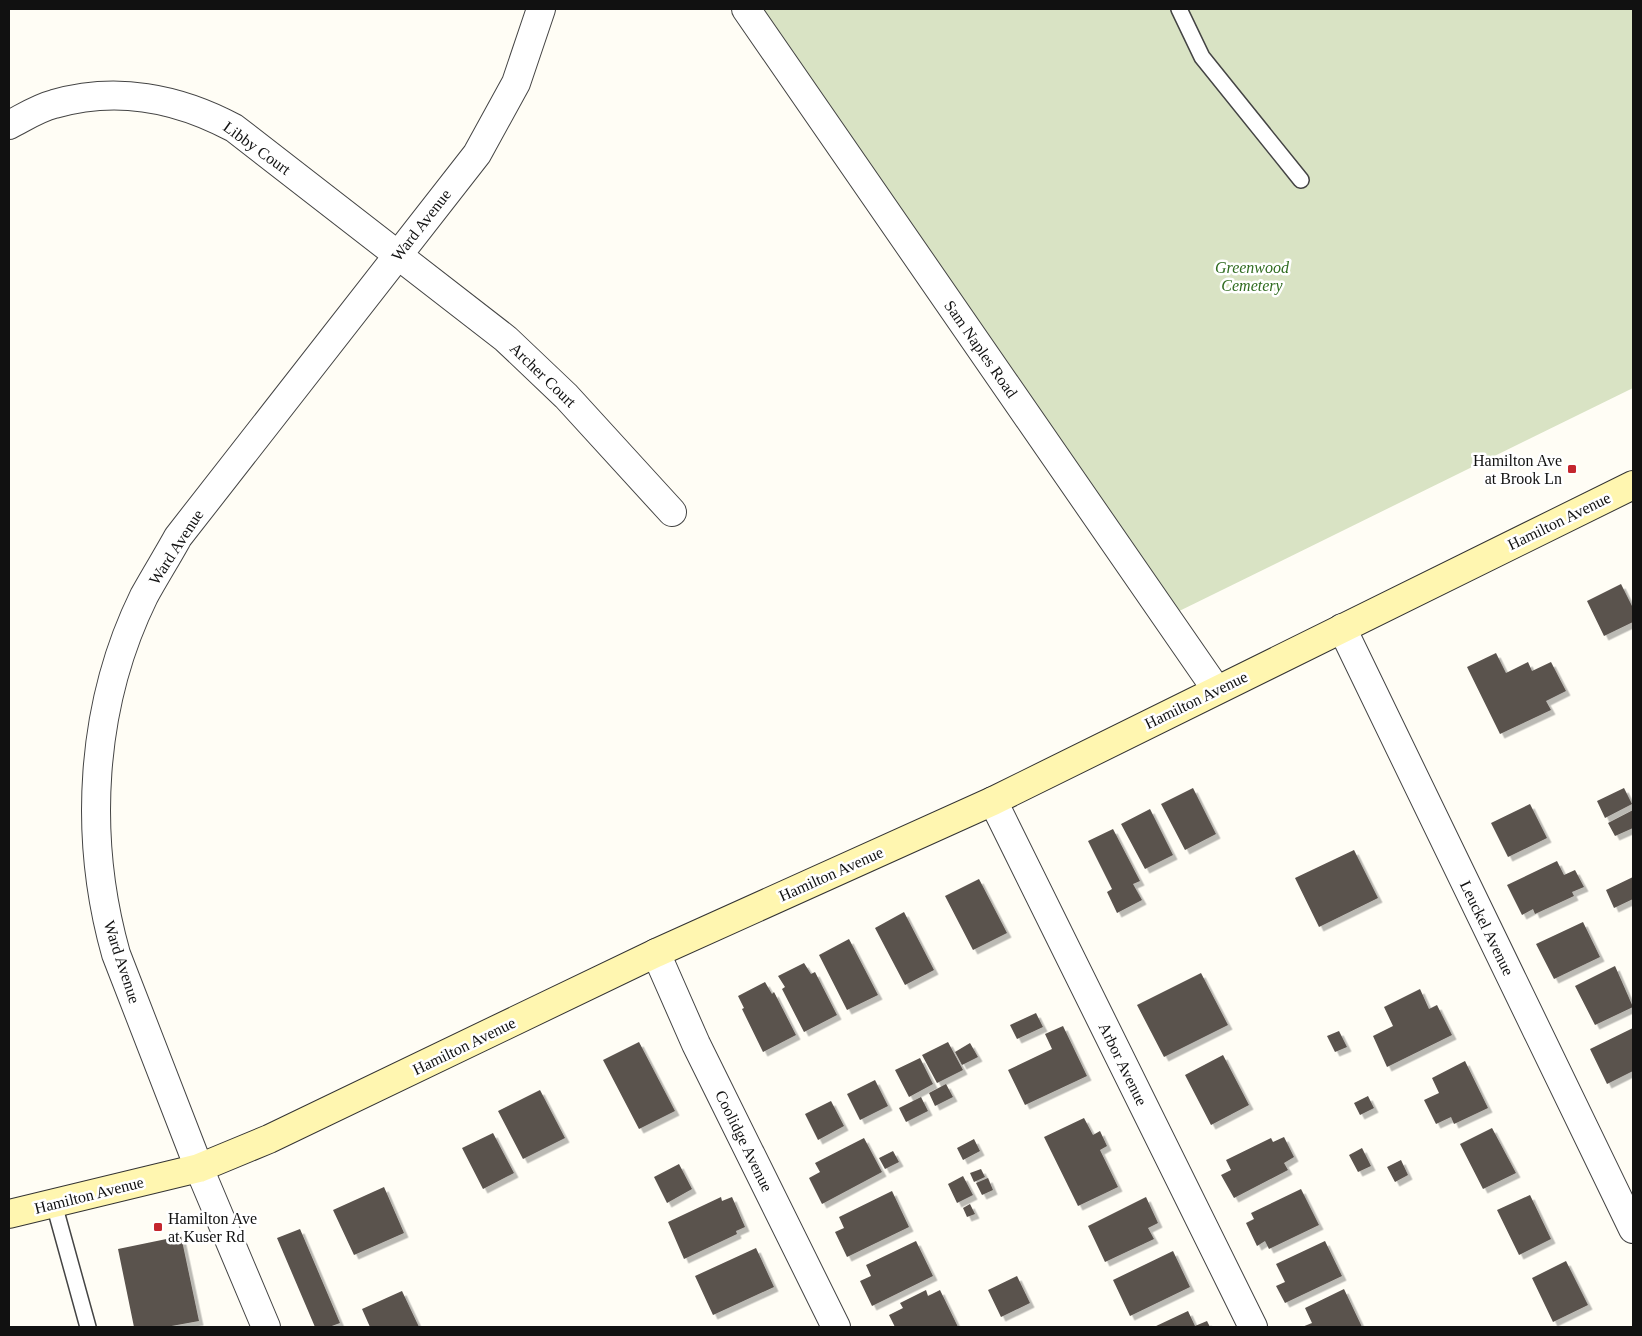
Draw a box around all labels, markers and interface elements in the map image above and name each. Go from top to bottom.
street label: Libby Court [220,118,294,179]
street label: Ward Avenue [388,186,454,264]
park label: Greenwood Cemetery [1215,259,1290,295]
street label: Sam Naples Road [940,297,1021,401]
street label: Archer Court [507,339,580,411]
place label: Hamilton Ave at Brook Ln [1473,452,1562,487]
marker: Hamilton Ave at Brook Ln [1566,463,1578,475]
street label: Hamilton Avenue [1505,489,1613,553]
street label: Ward Avenue [145,506,207,588]
street label: Hamilton Avenue [1142,668,1250,732]
street label: Hamilton Avenue [776,843,886,905]
street label: Leuckel Avenue [1457,878,1517,978]
street label: Ward Avenue [101,919,143,1005]
street label: Hamilton Avenue [410,1014,518,1078]
street label: Arbor Avenue [1096,1020,1150,1108]
street label: Coolidge Avenue [711,1088,776,1195]
street label: Hamilton Avenue [33,1173,145,1217]
place label: Hamilton Ave at Kuser Rd [168,1210,257,1245]
marker: Hamilton Ave at Kuser Rd [152,1221,164,1233]

